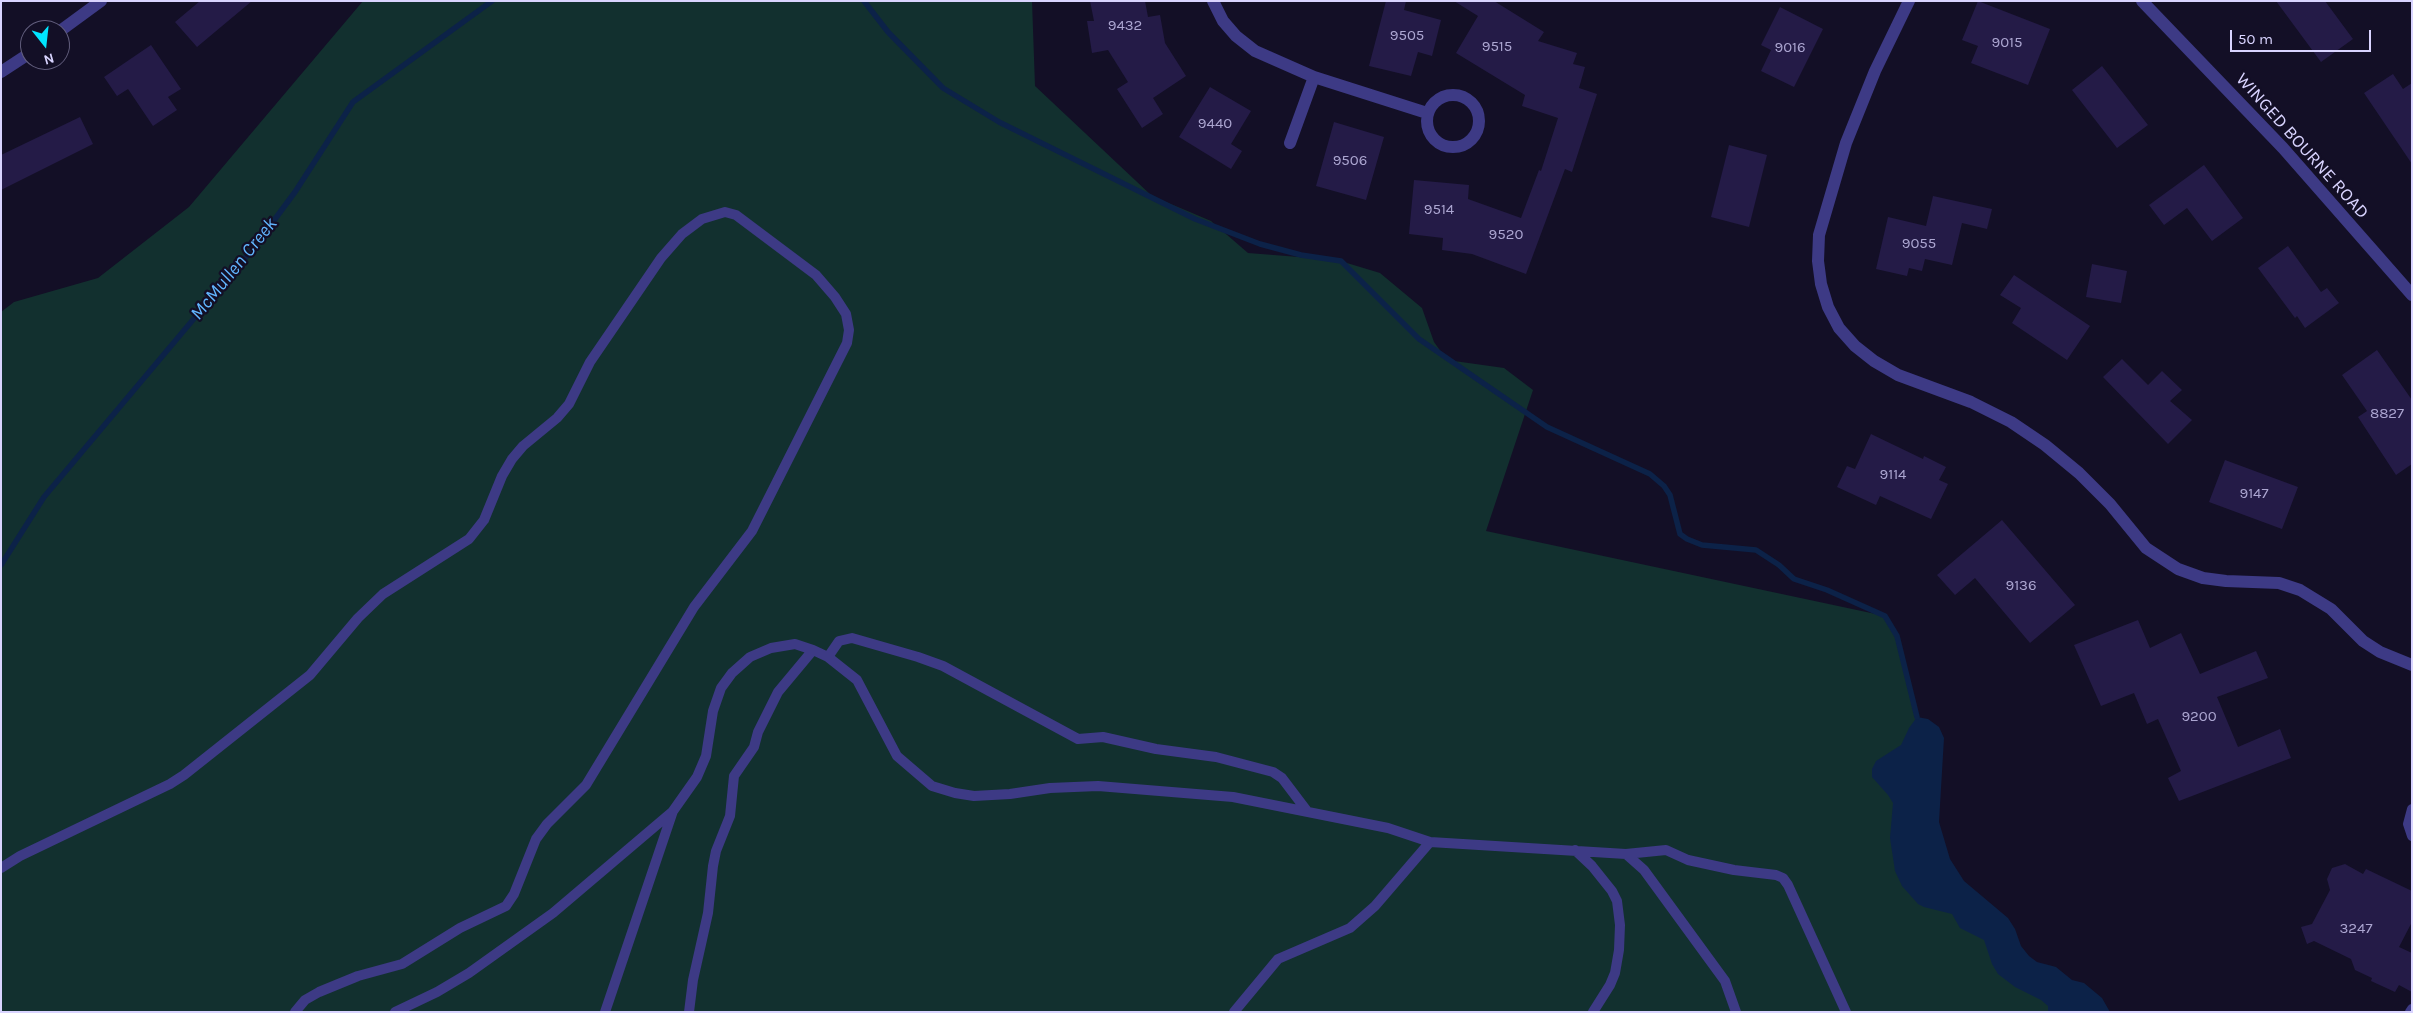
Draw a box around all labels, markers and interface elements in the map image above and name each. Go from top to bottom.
house number: 9432 [1108,17,1142,35]
north arrow [20,20,70,70]
scale bar [2233,20,2374,52]
house number: 9505 [1390,27,1424,45]
text: 50 m [2238,30,2273,48]
house number: 9015 [1991,34,2023,52]
house number: 9515 [1482,38,1512,56]
house number: 9016 [1774,39,1806,57]
text: N [42,49,56,68]
street label: WINGED BOURNE ROAD [2231,69,2373,223]
house number: 9440 [1198,115,1232,133]
house number: 9506 [1333,152,1367,170]
house number: 9514 [1424,201,1454,219]
water label: McMullen Creek [186,213,282,325]
house number: 9520 [1489,226,1523,244]
house number: 9055 [1902,235,1936,253]
house number: 8827 [2370,405,2404,423]
house number: 9114 [1880,466,1906,484]
house number: 9147 [2239,485,2269,503]
house number: 9136 [2005,577,2037,595]
house number: 9200 [2181,708,2217,726]
house number: 3247 [2340,920,2372,938]

